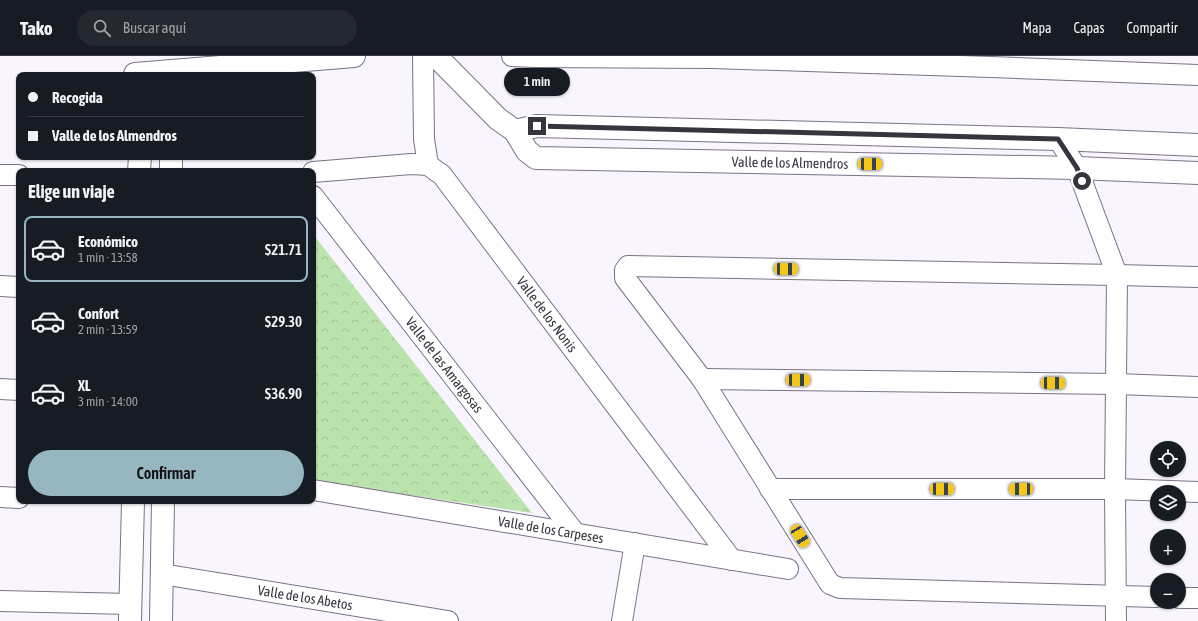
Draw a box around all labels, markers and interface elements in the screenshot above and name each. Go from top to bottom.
search box [77,10,357,46]
text: Tako [20,17,53,39]
icon: search [91,17,113,39]
text: Buscar aquí [123,19,186,36]
text: Mapa [1023,20,1052,36]
text: Capas [1074,20,1105,36]
text: Compartir [1127,20,1178,36]
callout: 1 min [504,68,570,96]
text: 1 min [524,74,550,89]
text: Recogida [52,89,103,106]
route end [528,117,546,135]
text: Valle de los Almendros [52,127,177,144]
street label: Valle de los Almendros [732,154,849,172]
car [858,158,882,170]
route start [1073,172,1091,190]
text: Elige un viaje [28,181,115,202]
icon: car [30,231,66,267]
text: Económico [78,233,138,250]
text: $21.71 [265,241,302,258]
text: 1 min · 13:58 [78,250,138,265]
car [774,263,798,275]
street label: Valle de los Nonis [513,273,581,355]
icon: car [30,303,66,339]
text: Confort [78,305,119,322]
text: $29.30 [265,313,302,330]
street label: Valle de las Amargosas [402,314,486,416]
text: 2 min · 13:59 [78,322,138,337]
car [786,374,810,386]
icon: car [30,375,66,411]
text: XL [78,377,91,394]
car [1041,377,1065,389]
text: $36.90 [265,385,302,402]
text: 3 min · 14:00 [78,394,138,409]
map controls [1150,441,1186,609]
button: locate [1150,441,1186,477]
button: Confirmar [28,450,304,496]
car [930,483,954,495]
car [1009,483,1033,495]
button: layers [1150,485,1186,521]
street label: Valle de los Carpeses [497,513,605,546]
car [789,523,811,549]
button: + [1150,529,1186,565]
button: − [1150,573,1186,609]
street label: Valle de los Abetos [256,582,354,613]

